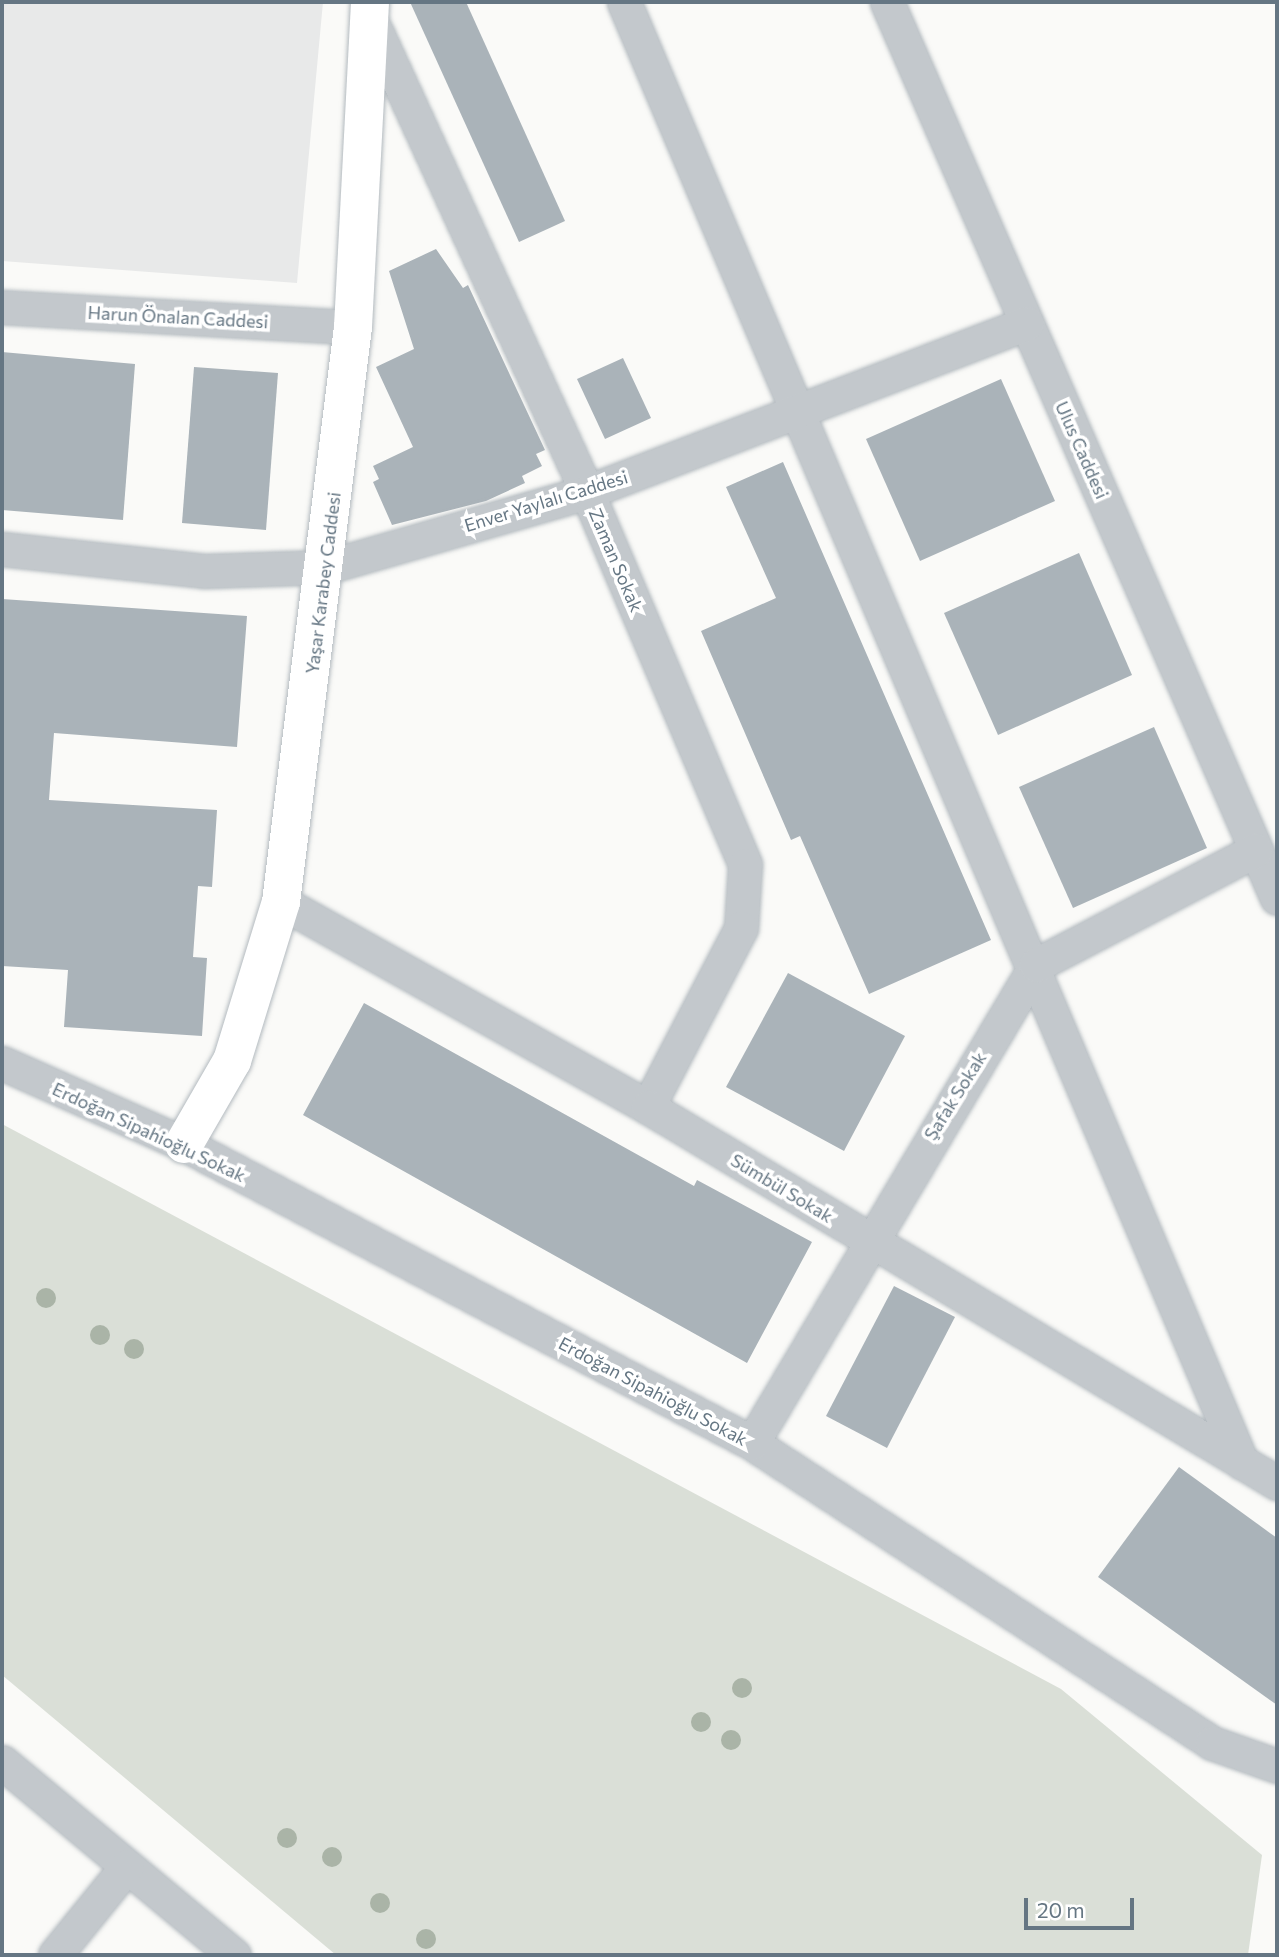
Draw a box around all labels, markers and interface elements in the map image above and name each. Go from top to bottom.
street label: Harun Önalan Caddesi [87,301,269,333]
street label: Ulus Caddesi [1051,398,1113,502]
street label: Enver Yaylalı Caddesi [462,466,630,536]
street label: Yaşar Karabey Caddesi [301,491,345,675]
street label: Zaman Sokak [584,505,648,615]
street label: Şafak Sokak [919,1048,991,1144]
street label: Erdoğan Sipahioğlu Sokak [49,1078,249,1186]
street label: Sümbül Sokak [727,1149,837,1227]
street label: Erdoğan Sipahioğlu Sokak [555,1332,751,1450]
scale bar [1027,1884,1137,1928]
text: 20 m [1037,1897,1085,1922]

